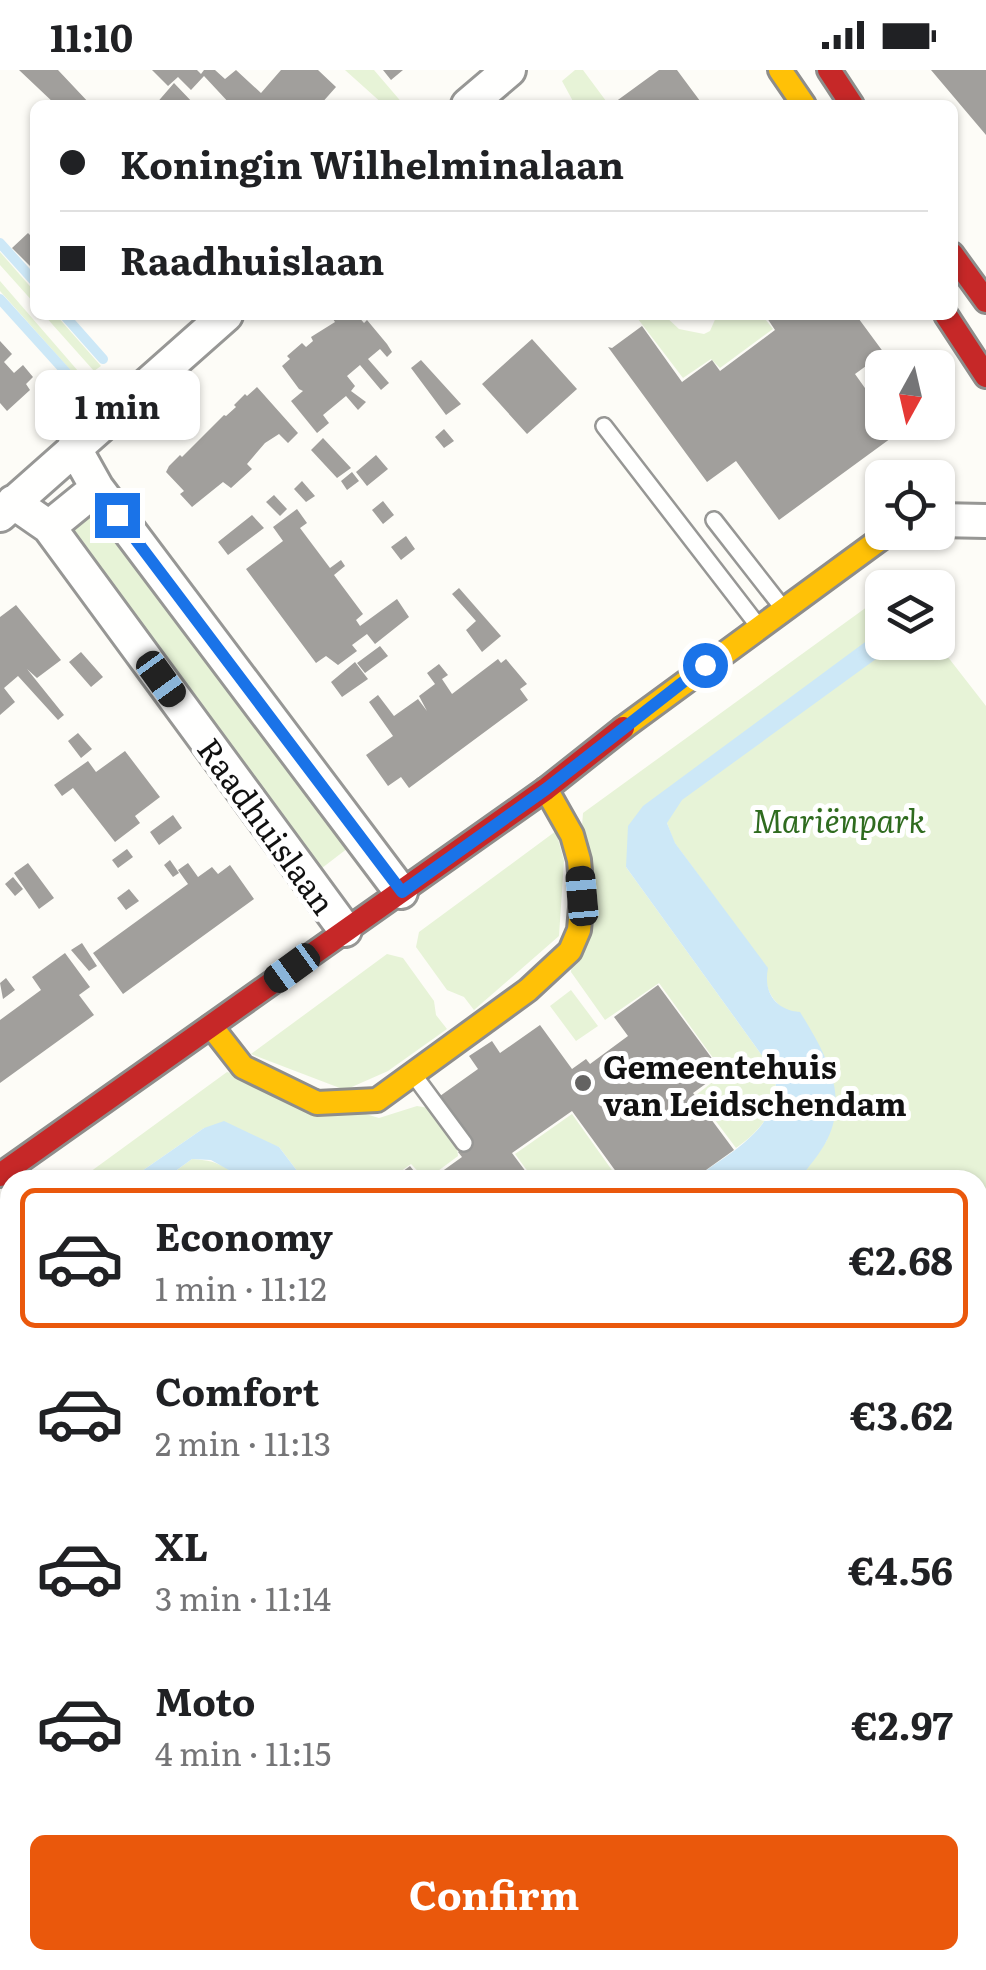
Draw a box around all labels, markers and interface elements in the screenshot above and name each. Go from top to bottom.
text: 11:10 [50,7,133,64]
text: Koningin Wilhelminalaan [120,134,624,191]
text: Raadhuislaan [120,230,384,287]
north arrow [865,350,955,440]
map controls [865,350,955,660]
callout: 1 min [34,370,200,440]
text: 1 min [75,381,160,429]
button: locate [865,460,955,550]
route end [95,493,140,538]
button: layers [865,570,955,660]
route start [683,643,728,688]
car [131,646,191,712]
street label: Raadhuislaan [187,727,349,923]
park label: Mariënpark [752,795,926,843]
car [564,865,600,927]
car [259,938,325,998]
place label: Gemeentehuis van Leidschendam [603,1041,907,1126]
marker: Gemeentehuis van Leidschendam [572,1072,594,1094]
text: Economy [155,1206,333,1263]
icon: car [35,1213,125,1303]
text: €2.68 [849,1230,953,1287]
text: 1 min · 11:12 [155,1263,327,1311]
text: Comfort [155,1361,319,1418]
icon: car [35,1368,125,1458]
text: €3.62 [850,1385,953,1442]
text: 2 min · 11:13 [155,1418,331,1466]
text: XL [155,1516,208,1573]
icon: car [35,1523,125,1613]
text: €4.56 [848,1540,953,1597]
text: 3 min · 11:14 [155,1573,331,1621]
text: Moto [155,1671,255,1728]
icon: car [35,1678,125,1768]
text: €2.97 [852,1695,953,1752]
text: 4 min · 11:15 [155,1728,331,1776]
button: Confirm [30,1835,958,1950]

